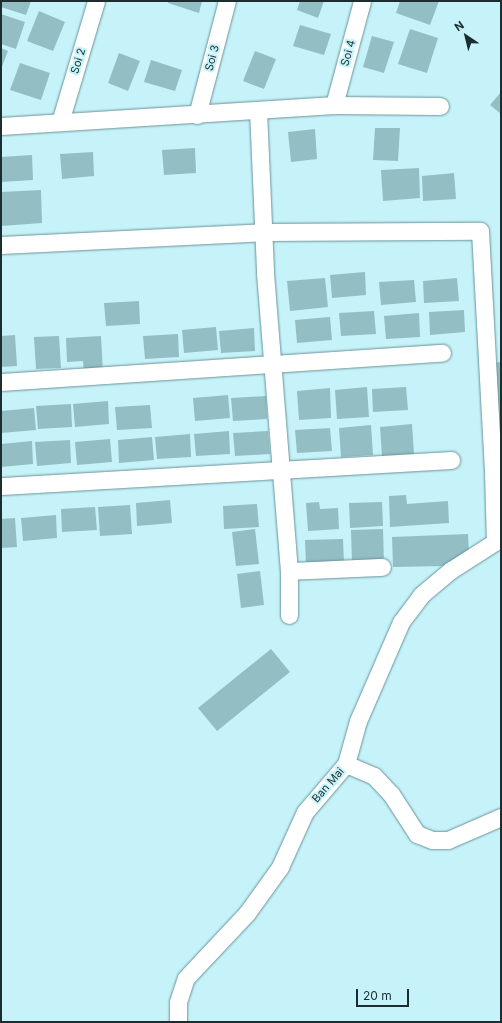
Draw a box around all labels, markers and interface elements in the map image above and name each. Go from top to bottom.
north arrow [446,16,486,56]
text: N [452,18,467,34]
street label: Soi 4 [338,38,358,68]
street label: Soi 3 [202,44,222,72]
street label: Soi 2 [68,47,88,75]
street label: Ban Mai [309,765,347,805]
scale bar [358,981,411,1007]
text: 20 m [363,988,392,1003]

